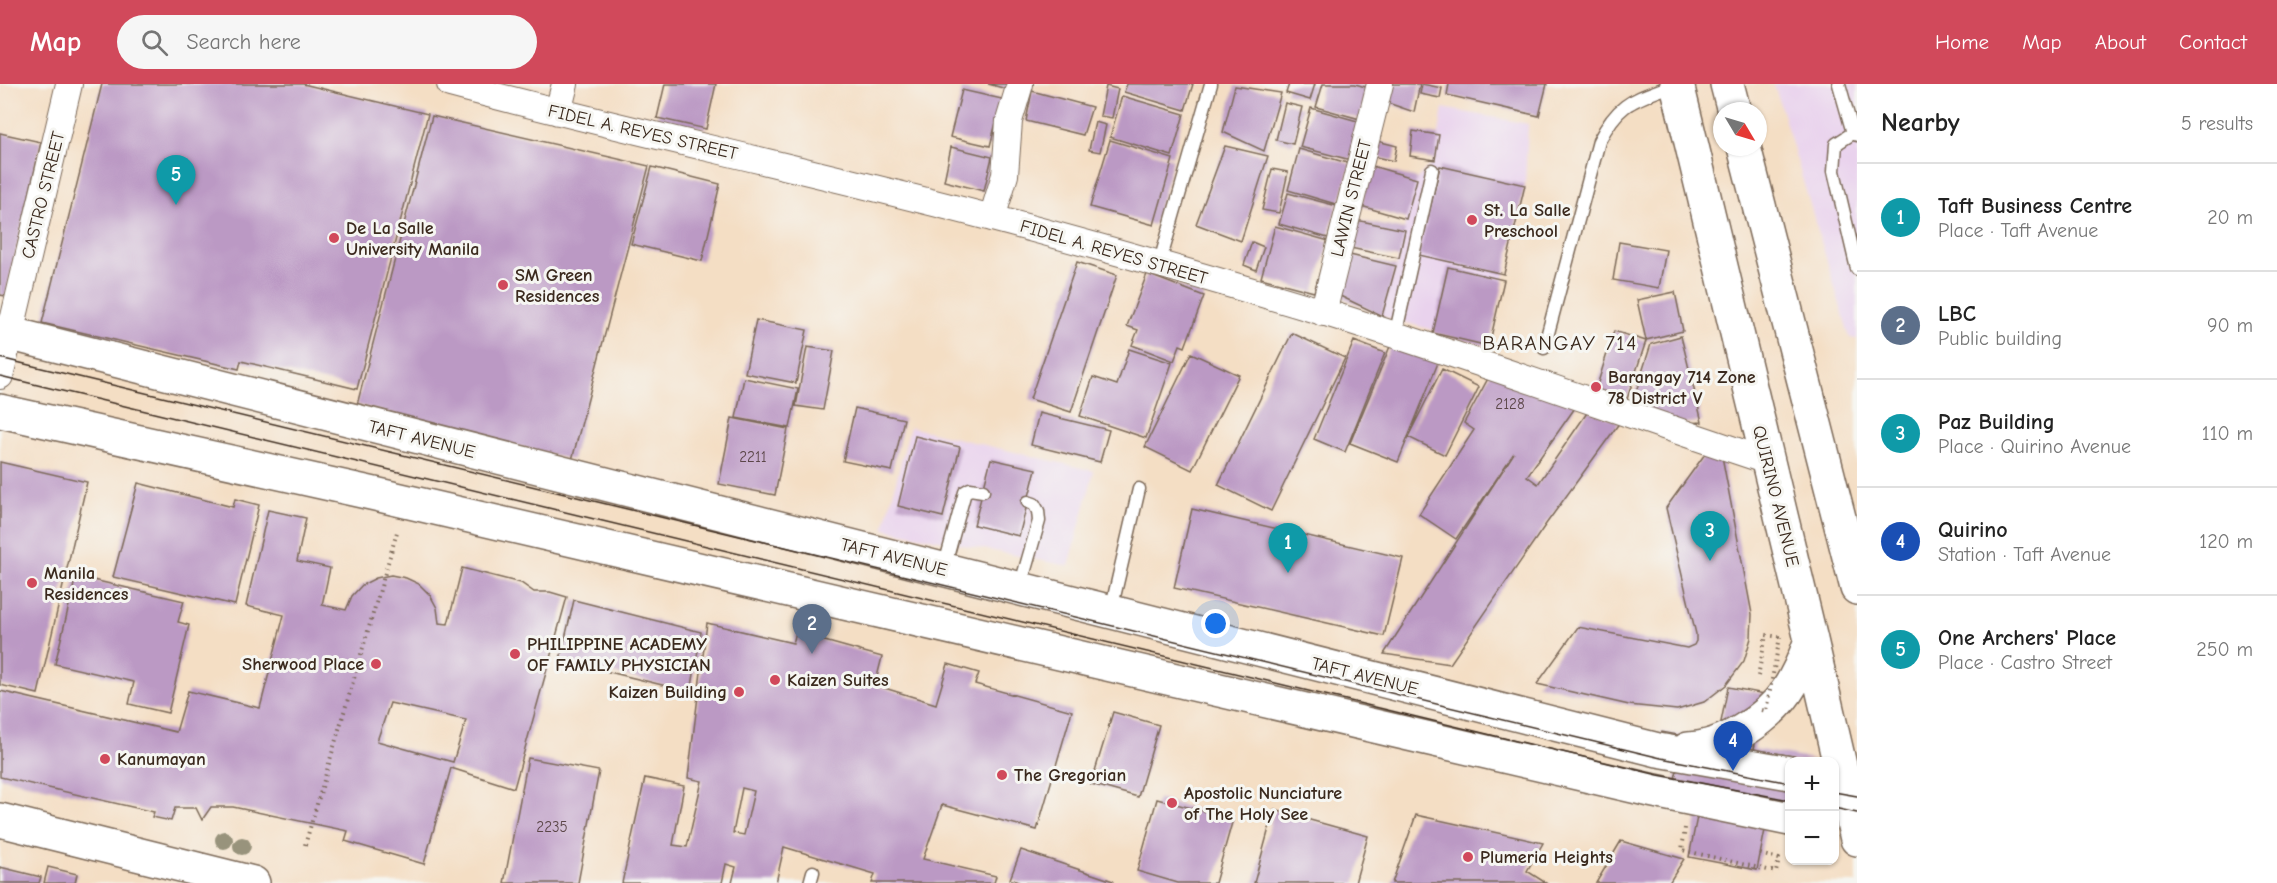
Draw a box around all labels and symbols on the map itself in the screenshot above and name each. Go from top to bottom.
street label: FIDEL A. REYES STREET [546,100,740,165]
north arrow [1713,102,1767,156]
street label: CASTRO STREET [18,129,70,261]
street label: LAWIN STREET [1327,137,1376,259]
pin: 5 [156,156,195,205]
place label: St. La Salle Preschool [1484,200,1571,242]
marker: St. La Salle Preschool [1465,213,1479,227]
street label: FIDEL A. REYES STREET [1018,216,1211,289]
place label: De La Salle University Manila [346,218,479,260]
marker: De La Salle University Manila [327,231,341,245]
place label: SM Green Residences [515,265,600,307]
marker: SM Green Residences [496,278,510,292]
district label: BARANGAY 714 [1482,331,1638,355]
place label: Barangay 714 Zone 78 District V [1608,367,1756,409]
marker: Barangay 714 Zone 78 District V [1589,380,1603,394]
house number: 2128 [1495,395,1525,413]
street label: TAFT AVENUE [366,416,478,463]
street label: QUIRINO AVENUE [1748,423,1803,569]
house number: 2211 [739,448,767,466]
pin: 3 [1690,512,1730,561]
pin: 1 [1268,524,1308,573]
street label: TAFT AVENUE [838,534,950,581]
place label: Manila Residences [44,563,129,605]
marker: Manila Residences [25,576,39,590]
pin: 2 [792,604,832,654]
your location [1201,609,1230,638]
place label: PHILIPPINE ACADEMY OF FAMILY PHYSICIAN [527,634,711,676]
marker: PHILIPPINE ACADEMY OF FAMILY PHYSICIAN [508,647,522,661]
street label: TAFT AVENUE [1309,653,1421,700]
place label: Sherwood Place [242,654,364,675]
marker: Sherwood Place [369,657,383,671]
place label: Kaizen Suites [787,670,889,691]
marker: Kaizen Suites [768,673,782,687]
place label: Kaizen Building [609,682,727,703]
marker: Kaizen Building [732,685,746,699]
pin: 4 [1714,722,1752,771]
place label: Kanumayan [117,749,206,770]
marker: Kanumayan [98,752,112,766]
place label: The Gregorian [1014,765,1126,786]
marker: The Gregorian [995,768,1009,782]
place label: Apostolic Nunciature of The Holy See [1184,783,1342,825]
marker: Apostolic Nunciature of The Holy See [1165,796,1179,810]
house number: 2235 [536,818,568,836]
place label: Plumeria Heights [1480,847,1613,868]
marker: Plumeria Heights [1461,850,1475,864]

